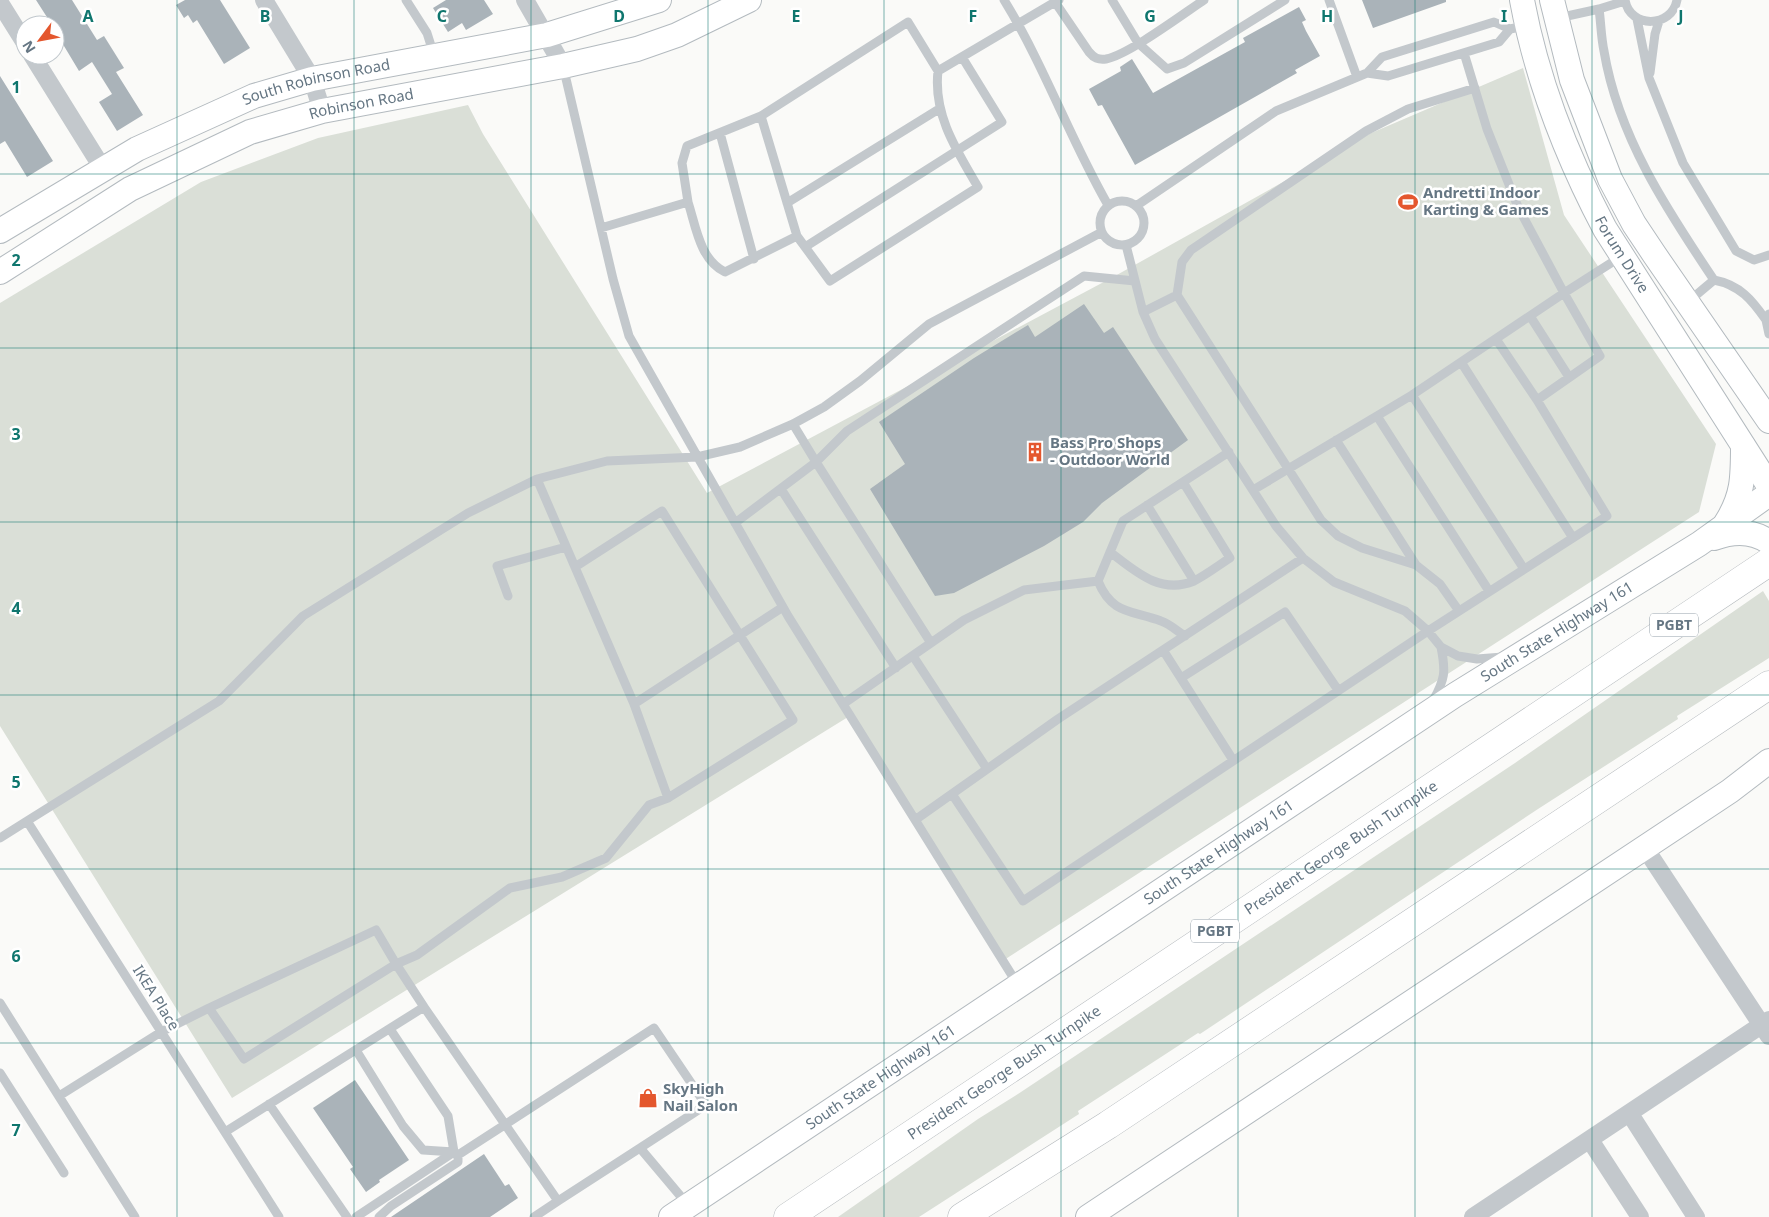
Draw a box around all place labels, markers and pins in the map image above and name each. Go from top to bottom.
place label: Andretti Indoor Karting & Games [1423,182,1549,219]
sports icon: Andretti Indoor Karting & Games [1397,191,1419,213]
place label: Bass Pro Shops - Outdoor World [1050,432,1170,469]
building icon: Bass Pro Shops - Outdoor World [1024,441,1046,463]
place label: SkyHigh Nail Salon [663,1078,738,1115]
shop icon: SkyHigh Nail Salon [637,1087,659,1109]

